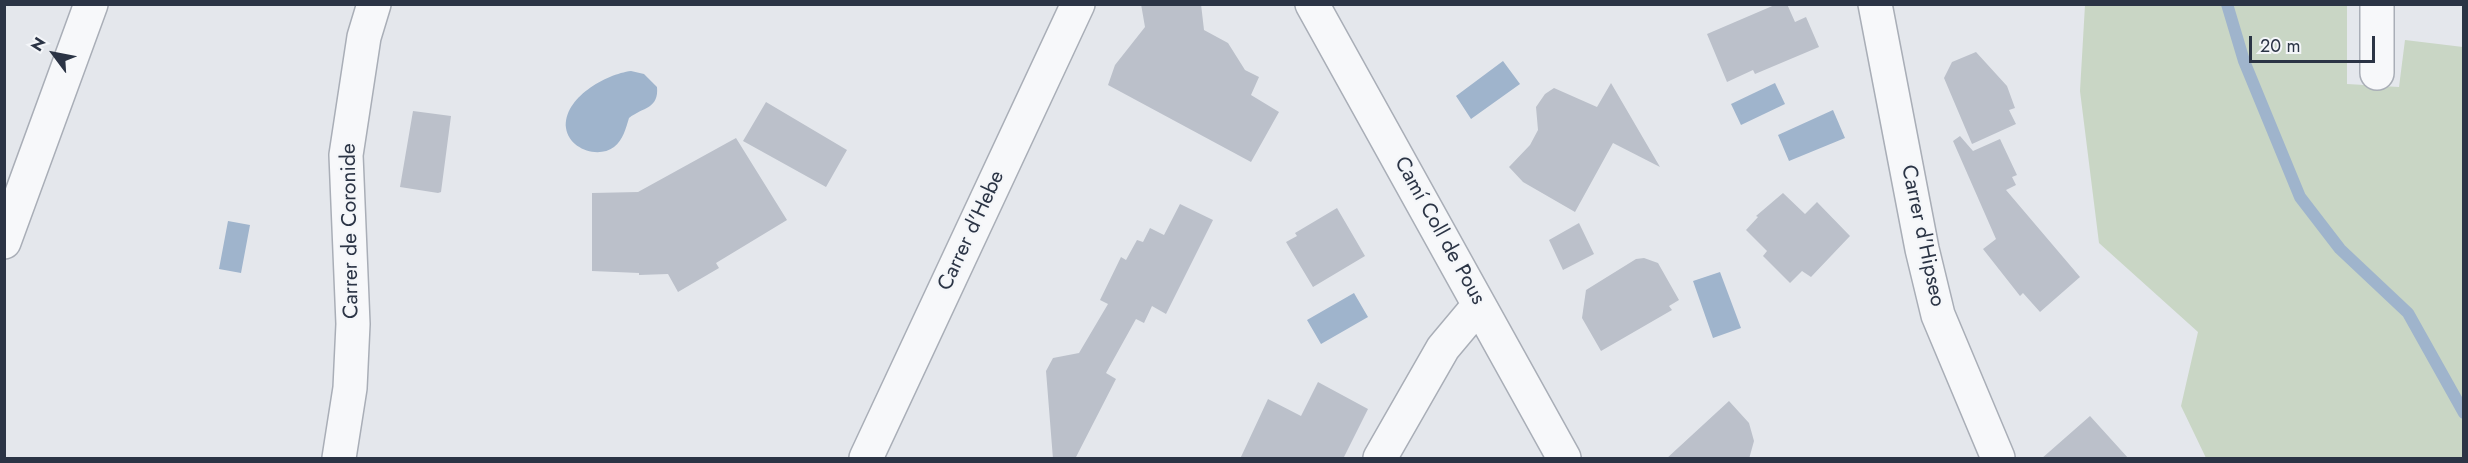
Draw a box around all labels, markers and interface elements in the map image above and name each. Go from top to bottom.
north arrow [24,24,84,84]
scale bar [2252,24,2378,62]
text: N [25,33,51,56]
text: 20 m [2260,33,2300,59]
street label: Carrer de Coronide [337,143,365,319]
street label: Camí Coll de Pous [1388,153,1490,309]
street label: Carrer d'Hipseo [1895,163,1949,309]
street label: Carrer d'Hebe [933,167,1011,295]

